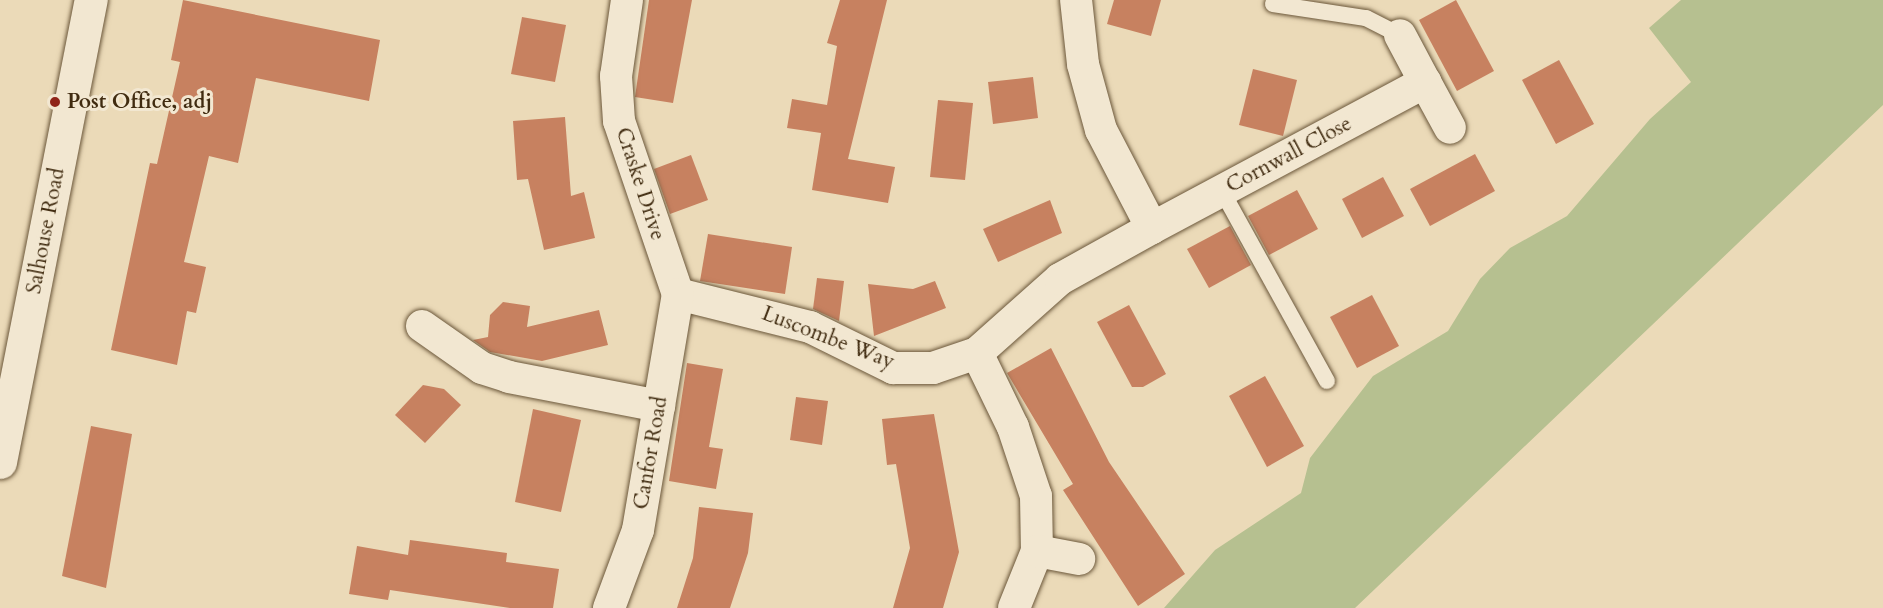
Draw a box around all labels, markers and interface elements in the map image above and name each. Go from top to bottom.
place label: Post Office, adj [67,89,212,115]
marker: Post Office, adj [48,95,62,109]
street label: Cornwall Close [1222,111,1356,199]
street label: Craske Drive [610,124,670,244]
street label: Salhouse Road [21,166,71,296]
street label: Luscombe Way [758,301,898,375]
street label: Canfor Road [629,395,673,511]

